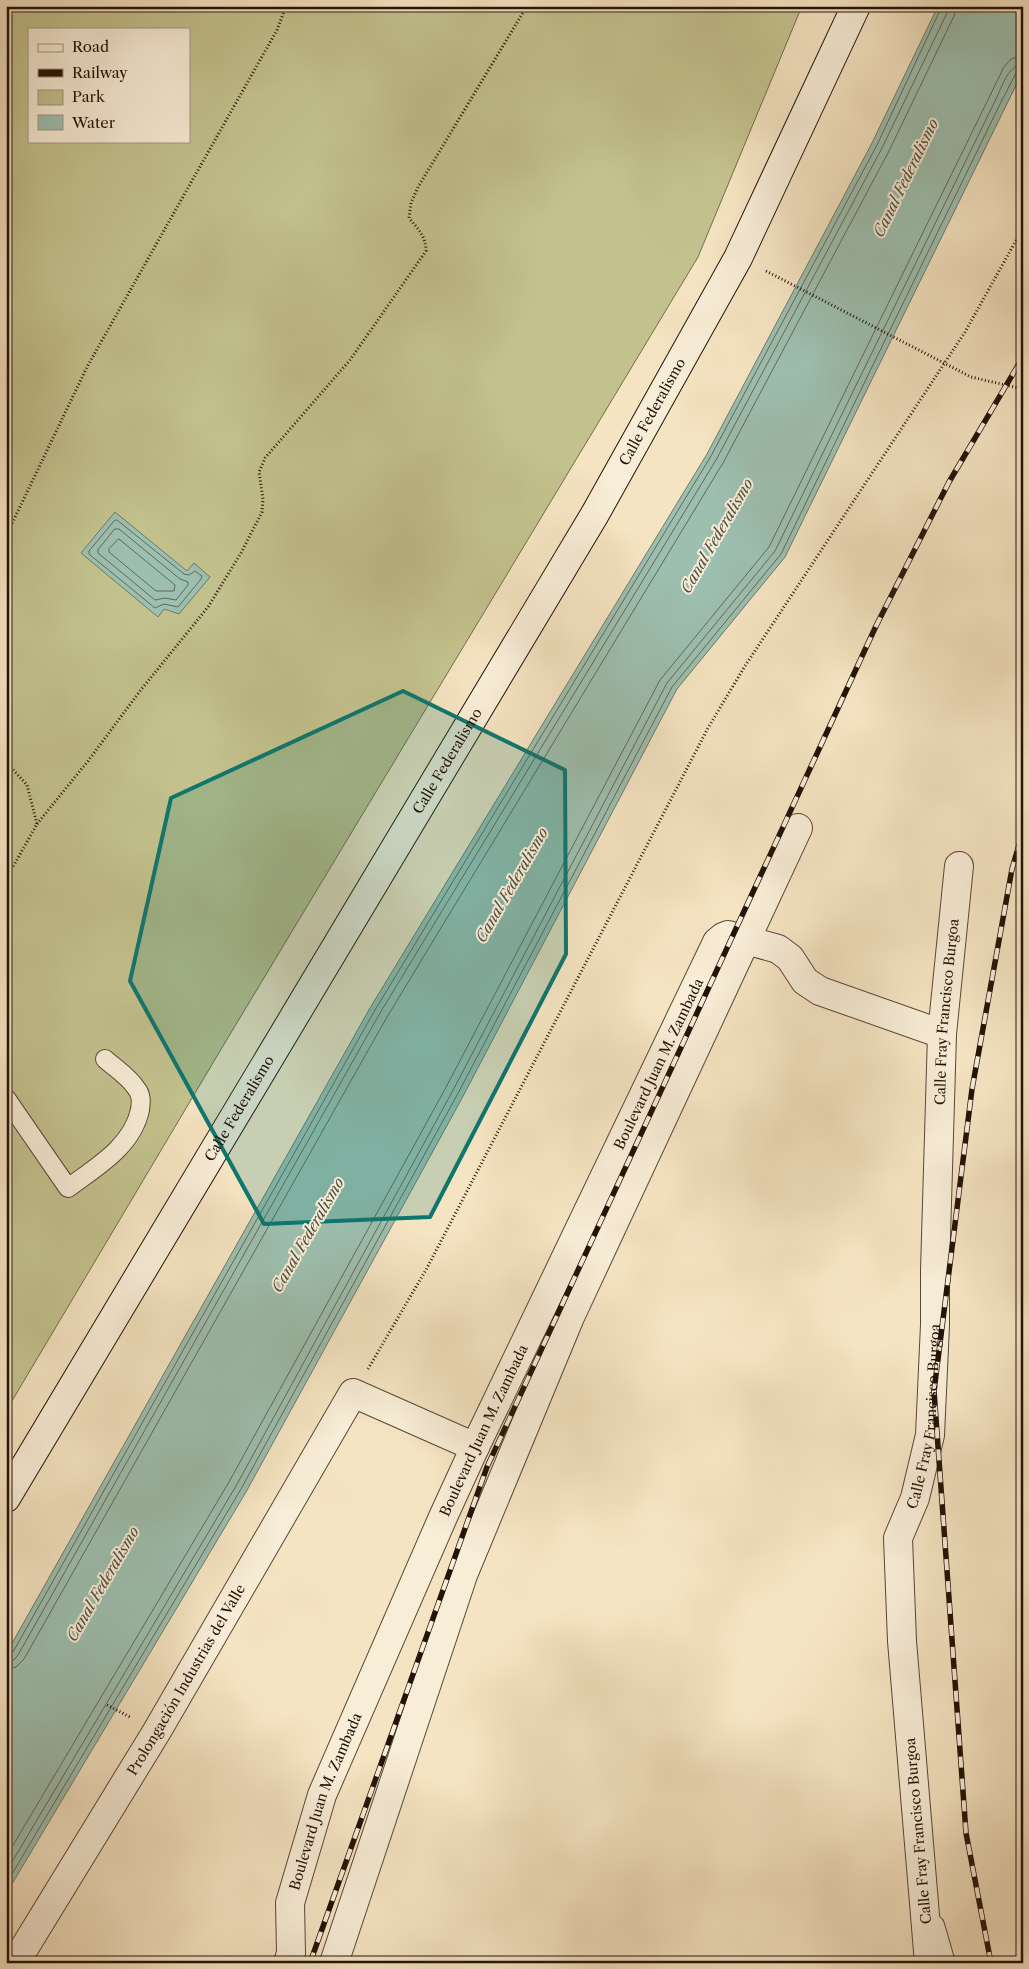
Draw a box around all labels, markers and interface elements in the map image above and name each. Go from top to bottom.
legend [28,28,190,142]
text: Road [72,37,109,56]
text: Railway [72,63,128,82]
text: Park [72,87,106,106]
text: Water [71,113,116,132]
water label: Canal Federalismo [869,116,942,240]
street label: Calle Federalismo [615,355,689,469]
water label: Canal Federalismo [676,475,757,596]
street label: Calle Federalismo [409,705,486,817]
water label: Canal Federalismo [471,824,552,945]
street label: Calle Fray Francisco Burgoa [931,917,963,1105]
street label: Boulevard Juan M. Zambada [610,975,708,1153]
street label: Calle Federalismo [201,1052,278,1165]
water label: Canal Federalismo [267,1174,348,1295]
street label: Calle Fray Francisco Burgoa [902,1323,944,1512]
street label: Boulevard Juan M. Zambada [436,1341,532,1519]
water label: Canal Federalismo [62,1523,143,1644]
street label: Prolongación Industrias del Valle [123,1581,249,1778]
street label: Boulevard Juan M. Zambada [285,1709,366,1893]
street label: Calle Fray Francisco Burgoa [901,1736,935,1925]

